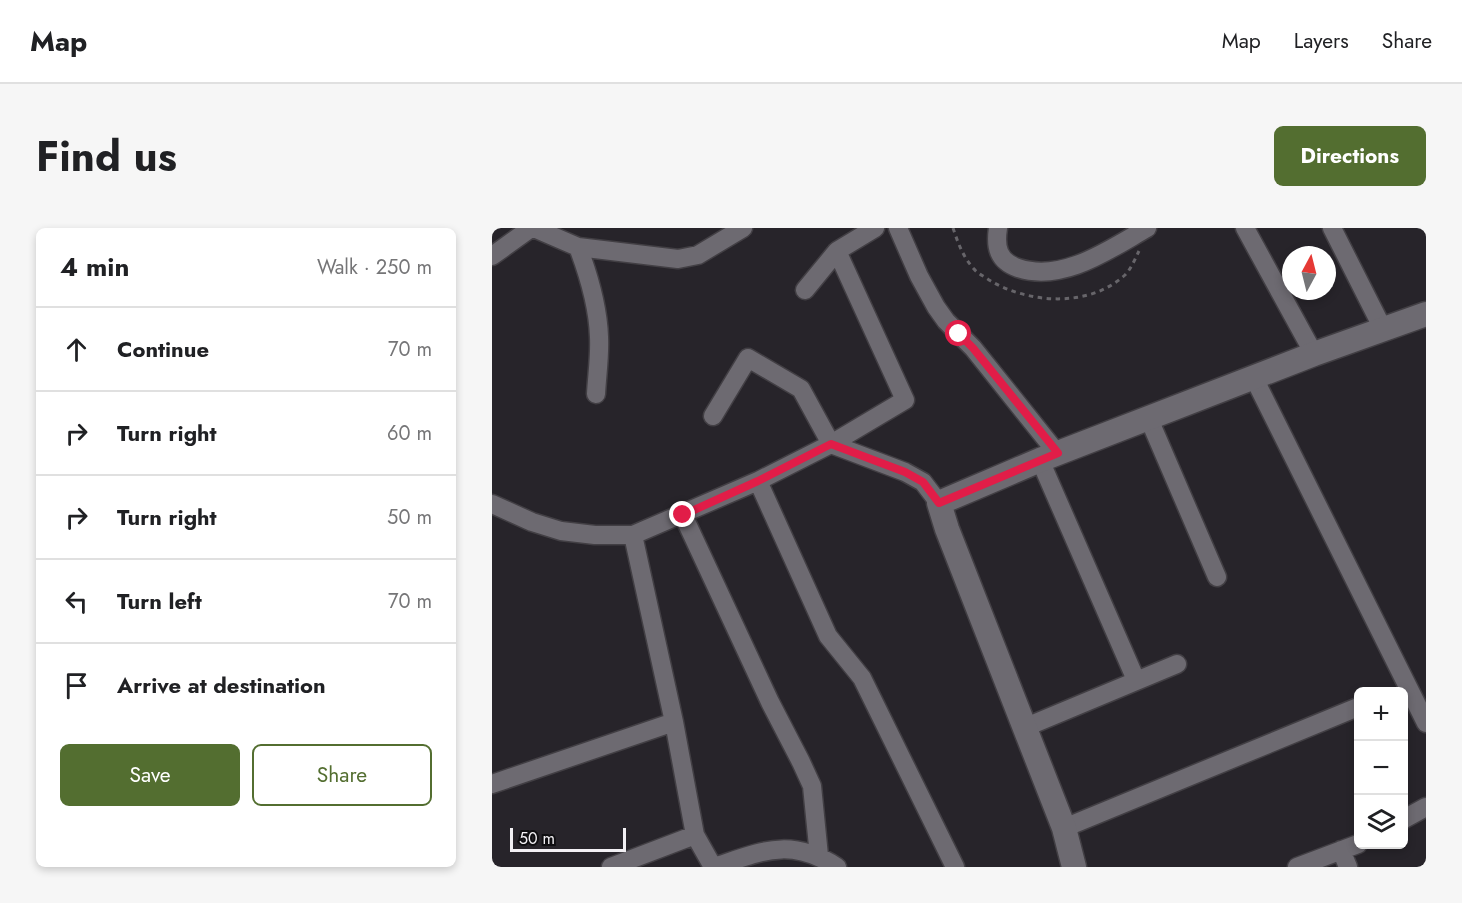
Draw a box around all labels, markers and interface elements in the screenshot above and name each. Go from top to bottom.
text: Map [30,21,87,62]
text: Map [1222,26,1261,56]
text: Layers [1294,26,1349,56]
text: Share [1382,26,1432,56]
text: Find us [36,126,177,187]
button: Directions [1274,126,1426,186]
north arrow [1282,246,1336,300]
text: 4 min [60,248,129,286]
text: Walk · 250 m [317,253,432,282]
route start [945,320,971,346]
icon: ahead [60,333,93,366]
text: Continue [117,333,209,365]
text: 70 m [388,335,432,364]
icon: right [60,417,93,450]
text: Turn right [117,417,217,449]
text: 60 m [387,419,432,448]
icon: right [60,501,93,534]
text: Turn right [117,501,217,533]
route end [669,501,695,527]
text: 50 m [387,503,432,532]
icon: left [60,585,93,618]
text: Turn left [117,585,202,617]
text: 70 m [388,587,432,616]
icon: arrive [60,669,93,702]
text: Arrive at destination [117,669,326,701]
map controls [1354,687,1408,849]
button: + [1354,687,1408,741]
button: − [1354,741,1408,795]
button: Save [60,744,240,806]
button: Share [252,744,432,806]
button: layers [1354,795,1408,849]
scale bar [510,825,626,852]
text: 50 m [519,827,555,850]

